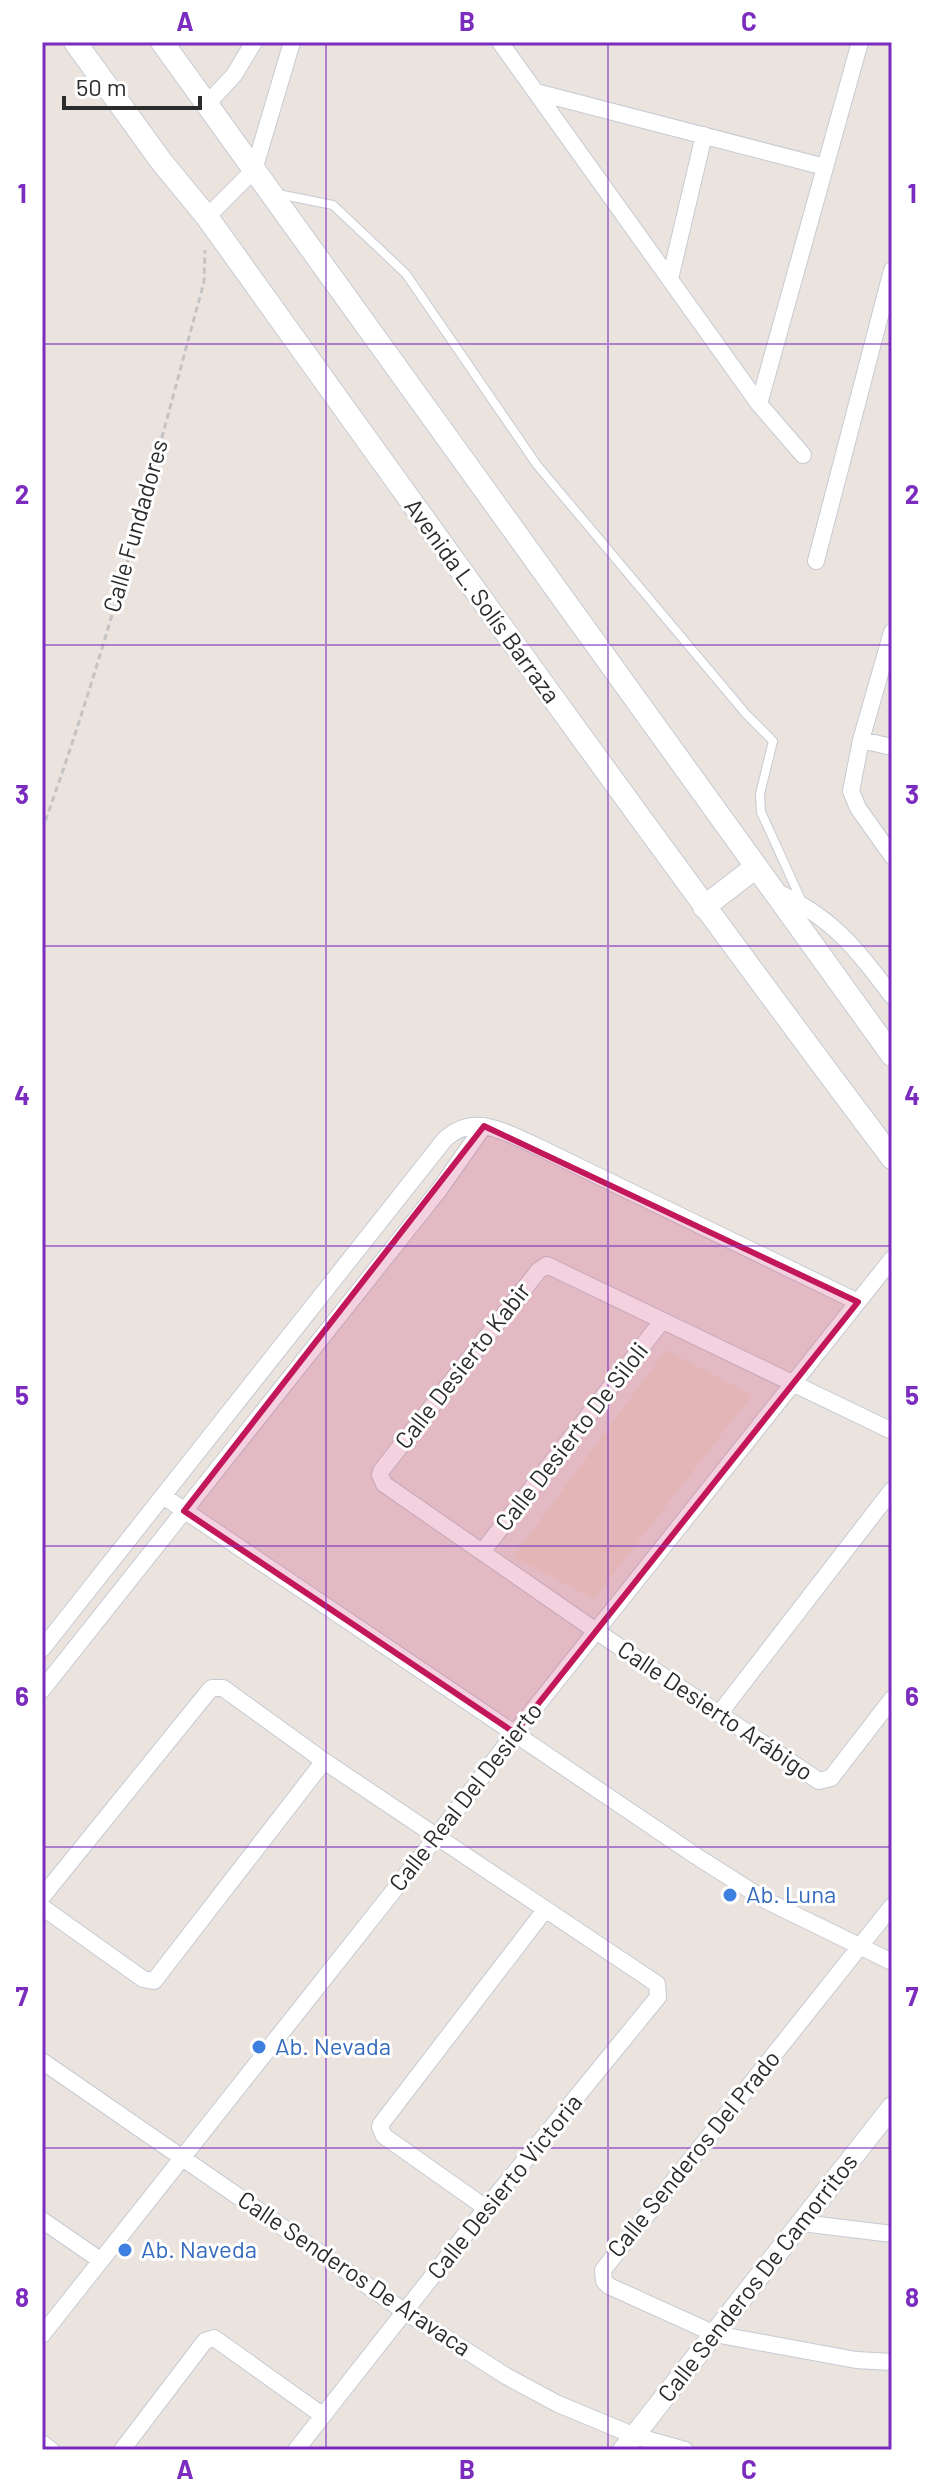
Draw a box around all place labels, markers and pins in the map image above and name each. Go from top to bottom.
place label: Ab. Luna [746,1879,836,1908]
marker: Ab. Luna [721,1886,739,1904]
place label: Ab. Nevada [275,2031,391,2060]
marker: Ab. Nevada [250,2038,268,2056]
place label: Ab. Naveda [141,2234,257,2263]
marker: Ab. Naveda [116,2241,134,2259]

